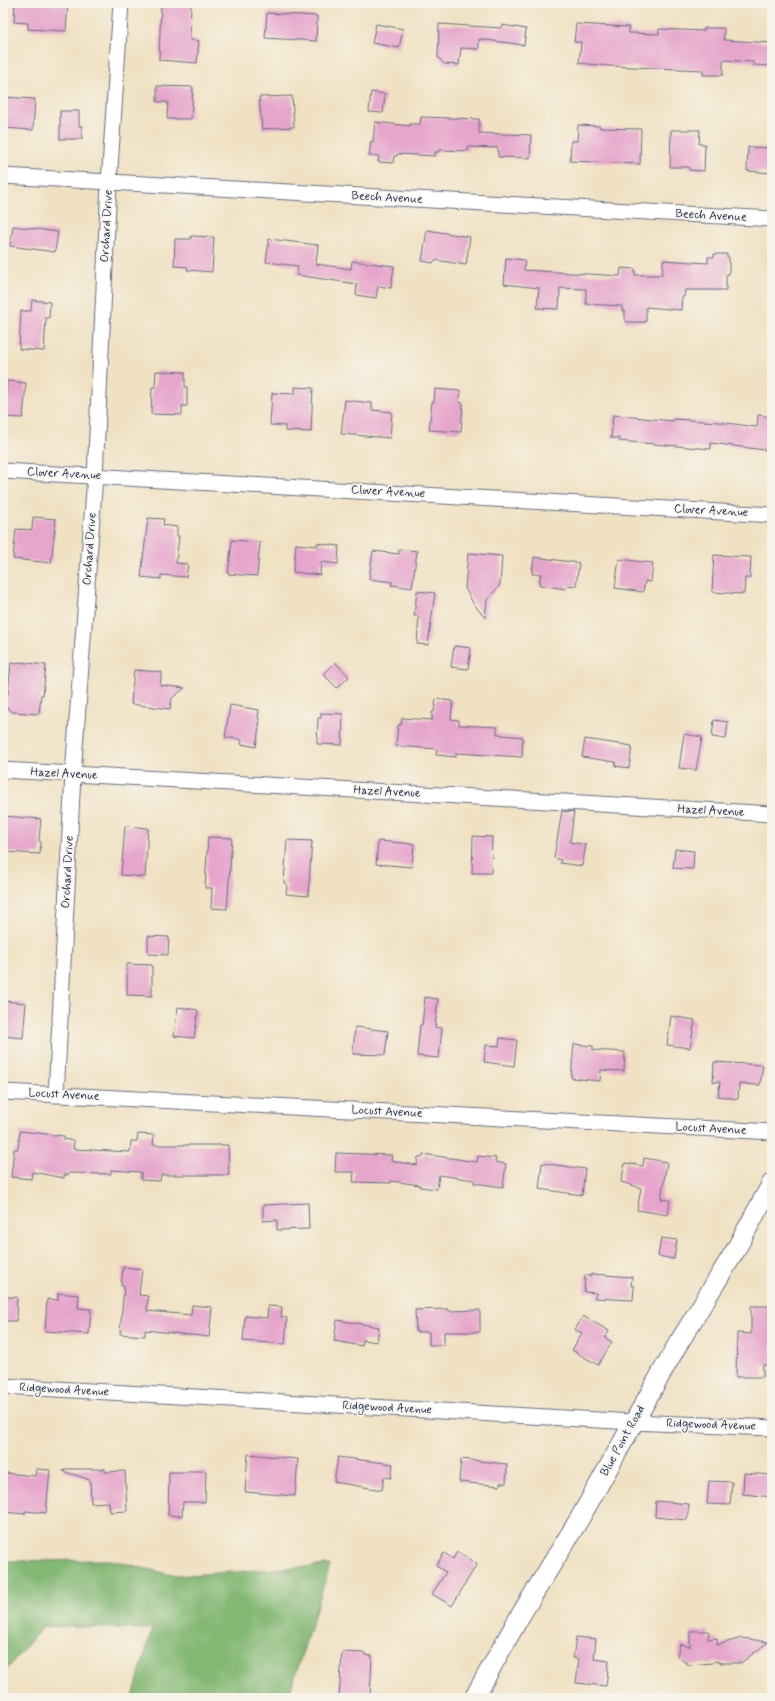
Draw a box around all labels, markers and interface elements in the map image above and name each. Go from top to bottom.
street label: Beech Avenue [351,188,423,208]
street label: Orchard Drive [97,189,117,263]
street label: Beech Avenue [675,206,747,226]
street label: Clover Avenue [26,464,102,484]
street label: Clover Avenue [350,482,426,502]
street label: Clover Avenue [673,501,749,521]
street label: Orchard Drive [79,512,101,586]
street label: Hazel Avenue [30,764,98,784]
street label: Hazel Avenue [353,782,421,802]
street label: Hazel Avenue [677,801,745,821]
street label: Orchard Drive [58,835,78,909]
street label: Locust Avenue [28,1085,100,1105]
street label: Locust Avenue [351,1102,423,1122]
street label: Locust Avenue [675,1119,747,1139]
street label: Ridgewood Avenue [19,1380,109,1400]
street label: Ridgewood Avenue [342,1398,432,1418]
street label: Blue Point Road [597,1403,649,1479]
street label: Ridgewood Avenue [666,1415,756,1435]

